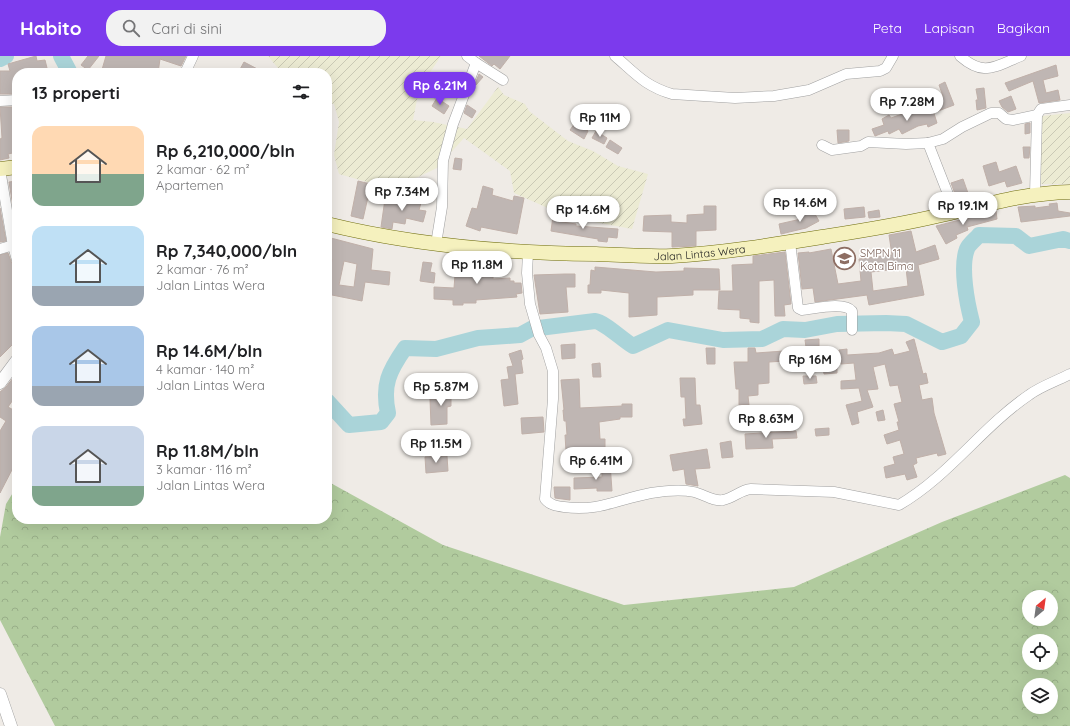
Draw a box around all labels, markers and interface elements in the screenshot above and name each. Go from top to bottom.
search box [106,10,386,46]
text: Habito [20,16,82,40]
icon: search [120,17,142,39]
text: Cari di sini [152,19,222,38]
text: Peta [873,19,902,37]
text: Lapisan [924,19,975,37]
text: Bagikan [997,19,1050,37]
pin: Rp 6.21M [399,72,481,106]
text: Rp 6.21M [413,77,467,93]
icon: filters [290,81,312,103]
text: 13 properti [32,82,120,103]
pin: Rp 7.28M [866,88,948,122]
text: Rp 7.28M [879,93,935,109]
pin: Rp 11M [567,104,633,138]
text: Rp 11M [579,109,621,125]
text: Rp 6,210,000/bln [156,140,295,161]
icon: home [64,142,112,190]
text: 2 kamar · 62 m² [156,161,250,177]
text: Apartemen [156,177,224,193]
pin: Rp 7.34M [361,178,443,212]
text: Rp 7.34M [374,183,430,199]
pin: Rp 14.6M [759,189,841,223]
pin: Rp 19.1M [922,192,1004,226]
text: Rp 14.6M [773,194,827,210]
pin: Rp 14.6M [542,196,624,230]
text: Rp 19.1M [938,197,988,213]
text: Rp 14.6M [556,201,610,217]
text: Rp 7,340,000/bln [156,240,297,261]
icon: home [64,242,112,290]
street label: Jalan Lintas Wera [654,242,746,263]
school or university icon: SMPN 11 Kota Bima [832,246,858,272]
place label: SMPN 11 Kota Bima [860,246,913,273]
pin: Rp 11.8M [436,251,518,285]
text: Rp 11.8M [451,256,503,272]
text: 2 kamar · 76 m² [156,261,249,277]
text: Jalan Lintas Wera [156,277,265,293]
text: Rp 14.6M/bln [156,340,262,361]
icon: home [64,342,112,390]
pin: Rp 16M [777,346,843,380]
text: Rp 16M [788,351,832,367]
text: 4 kamar · 140 m² [156,361,254,377]
pin: Rp 5.87M [400,373,482,407]
text: Jalan Lintas Wera [156,377,265,393]
text: Rp 5.87M [413,378,469,394]
pin: Rp 8.63M [725,405,807,439]
text: Rp 8.63M [738,410,794,426]
pin: Rp 11.5M [395,430,477,464]
text: Rp 11.5M [410,435,462,451]
text: Rp 11.8M/bln [156,440,259,461]
icon: home [64,442,112,490]
pin: Rp 6.41M [555,447,637,481]
text: Rp 6.41M [569,452,623,468]
text: 3 kamar · 116 m² [156,461,252,477]
text: Jalan Lintas Wera [156,477,265,493]
north arrow [1022,590,1058,626]
map controls [1022,590,1058,714]
button: locate [1022,634,1058,670]
button: layers [1022,678,1058,714]

